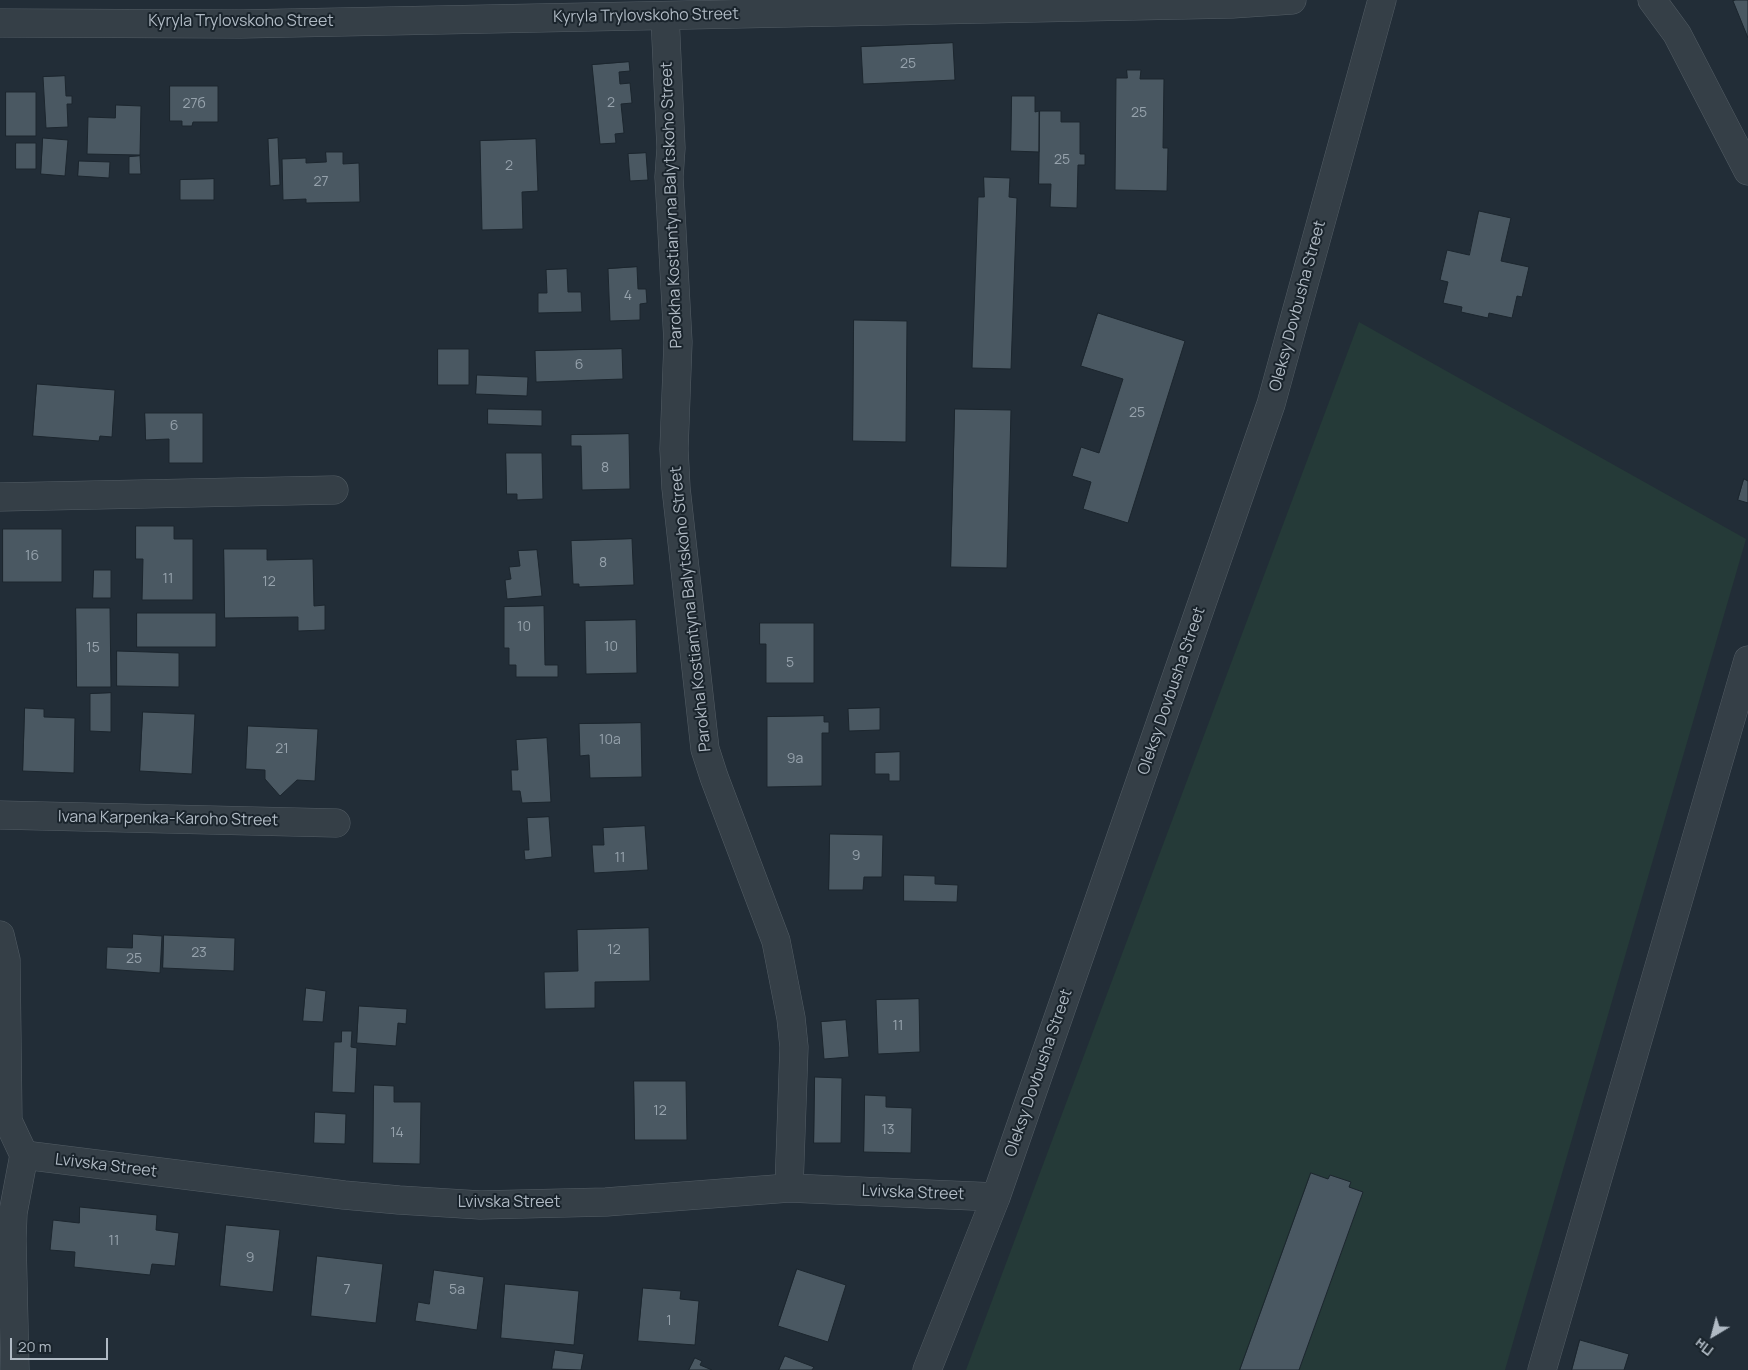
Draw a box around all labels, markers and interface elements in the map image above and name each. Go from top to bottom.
street label: Kyryla Trylovskoho Street [553,5,739,27]
street label: Kyryla Trylovskoho Street [148,12,334,32]
house number: 25 [900,56,916,72]
street label: Parokha Kostiantyna Balytskoho Street [657,61,687,349]
house number: 2 [607,95,615,111]
house number: 27б [182,96,206,112]
house number: 25 [1131,105,1147,121]
house number: 25 [1054,152,1070,168]
house number: 2 [505,158,513,174]
house number: 27 [313,174,329,190]
street label: Oleksy Dovbusha Street [1266,218,1330,394]
house number: 4 [624,288,632,304]
house number: 6 [575,357,583,373]
house number: 25 [1129,405,1145,421]
house number: 6 [170,418,178,434]
house number: 8 [601,460,609,476]
street label: Parokha Kostiantyna Balytskoho Street [666,465,716,753]
house number: 16 [25,548,39,564]
house number: 8 [599,555,607,571]
house number: 11 [163,571,173,587]
house number: 12 [262,574,276,590]
street label: Oleksy Dovbusha Street [1134,605,1210,777]
house number: 10 [517,619,531,635]
house number: 10 [604,639,618,655]
house number: 15 [86,640,100,656]
house number: 5 [786,655,794,671]
house number: 10а [599,732,621,748]
house number: 21 [275,741,289,757]
house number: 9а [787,751,803,767]
street label: Ivana Karpenka-Karoho Street [58,807,278,831]
house number: 9 [852,848,860,864]
house number: 11 [615,850,625,866]
house number: 12 [607,942,621,958]
house number: 23 [191,945,207,961]
house number: 25 [126,951,142,967]
street label: Oleksy Dovbusha Street [1001,987,1077,1159]
house number: 11 [893,1018,903,1034]
house number: 12 [653,1103,667,1119]
house number: 13 [881,1122,895,1138]
house number: 14 [390,1125,404,1141]
street label: Lvivska Street [54,1150,158,1182]
street label: Lvivska Street [861,1182,965,1204]
street label: Lvivska Street [458,1193,560,1213]
house number: 11 [109,1233,119,1249]
house number: 9 [246,1250,254,1266]
house number: 7 [343,1282,351,1298]
house number: 5а [449,1282,465,1298]
north arrow [1688,1310,1738,1360]
house number: 1 [666,1313,672,1329]
scale bar [12,1328,110,1360]
text: Пн [1690,1334,1717,1361]
text: 20 m [18,1336,51,1357]

